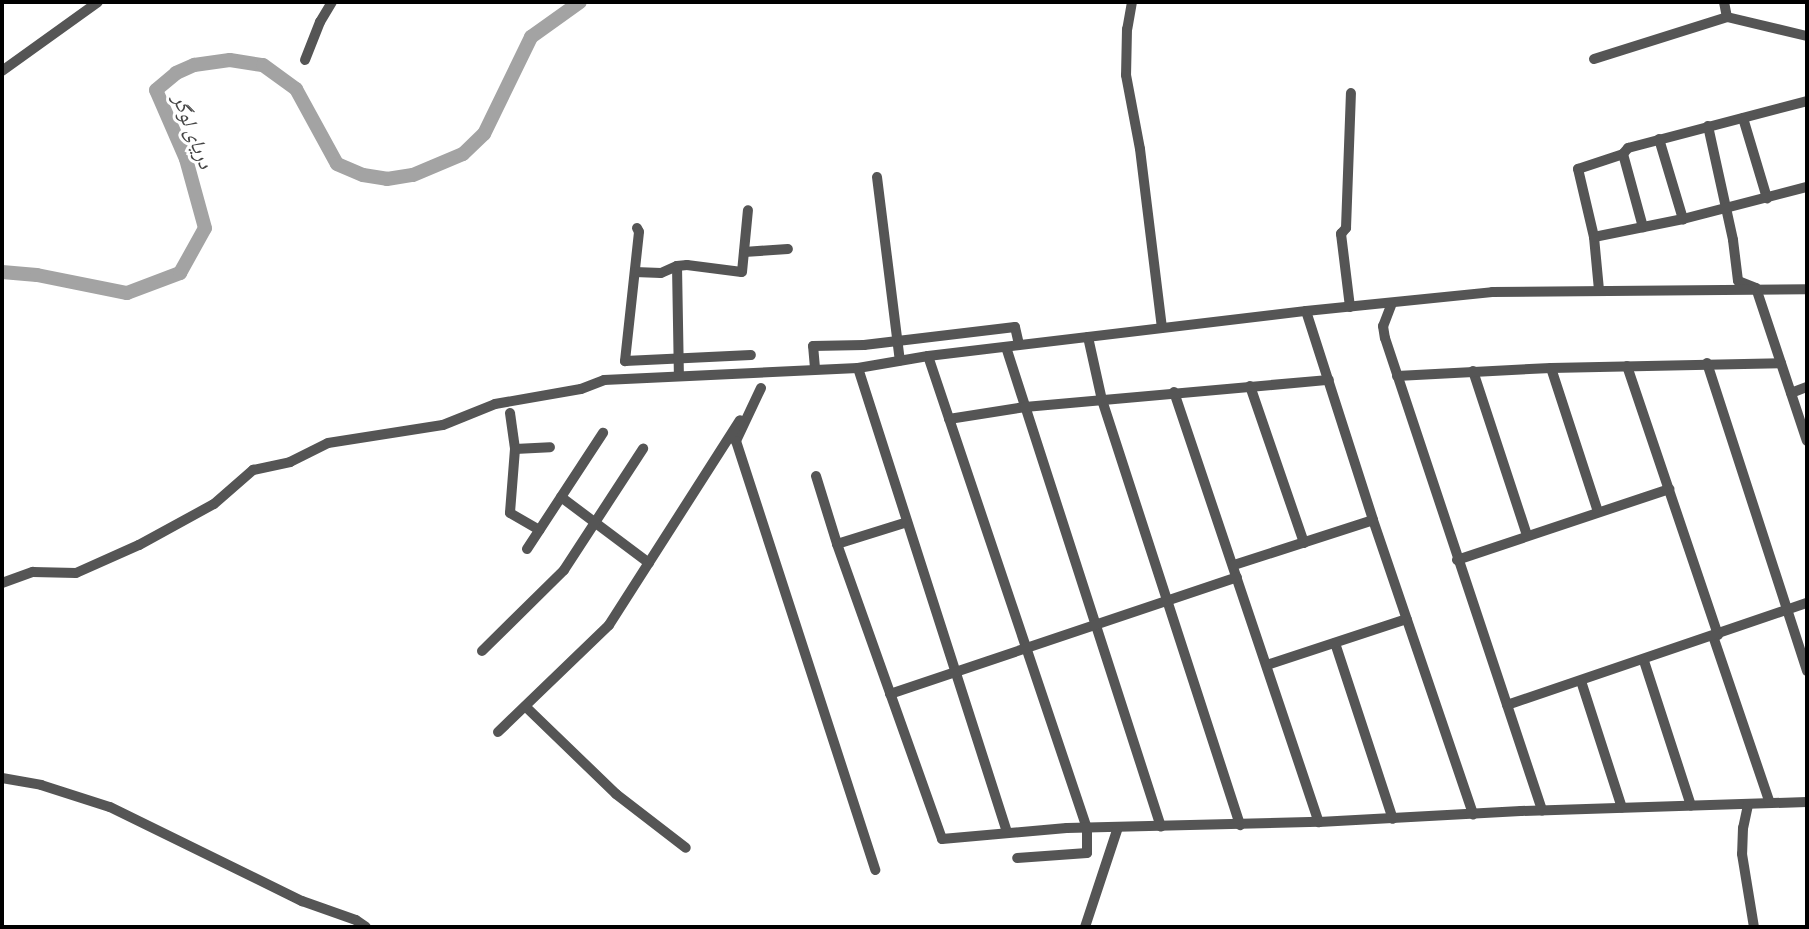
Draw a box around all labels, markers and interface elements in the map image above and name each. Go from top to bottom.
water label: دریای لوگر [168,90,220,172]

